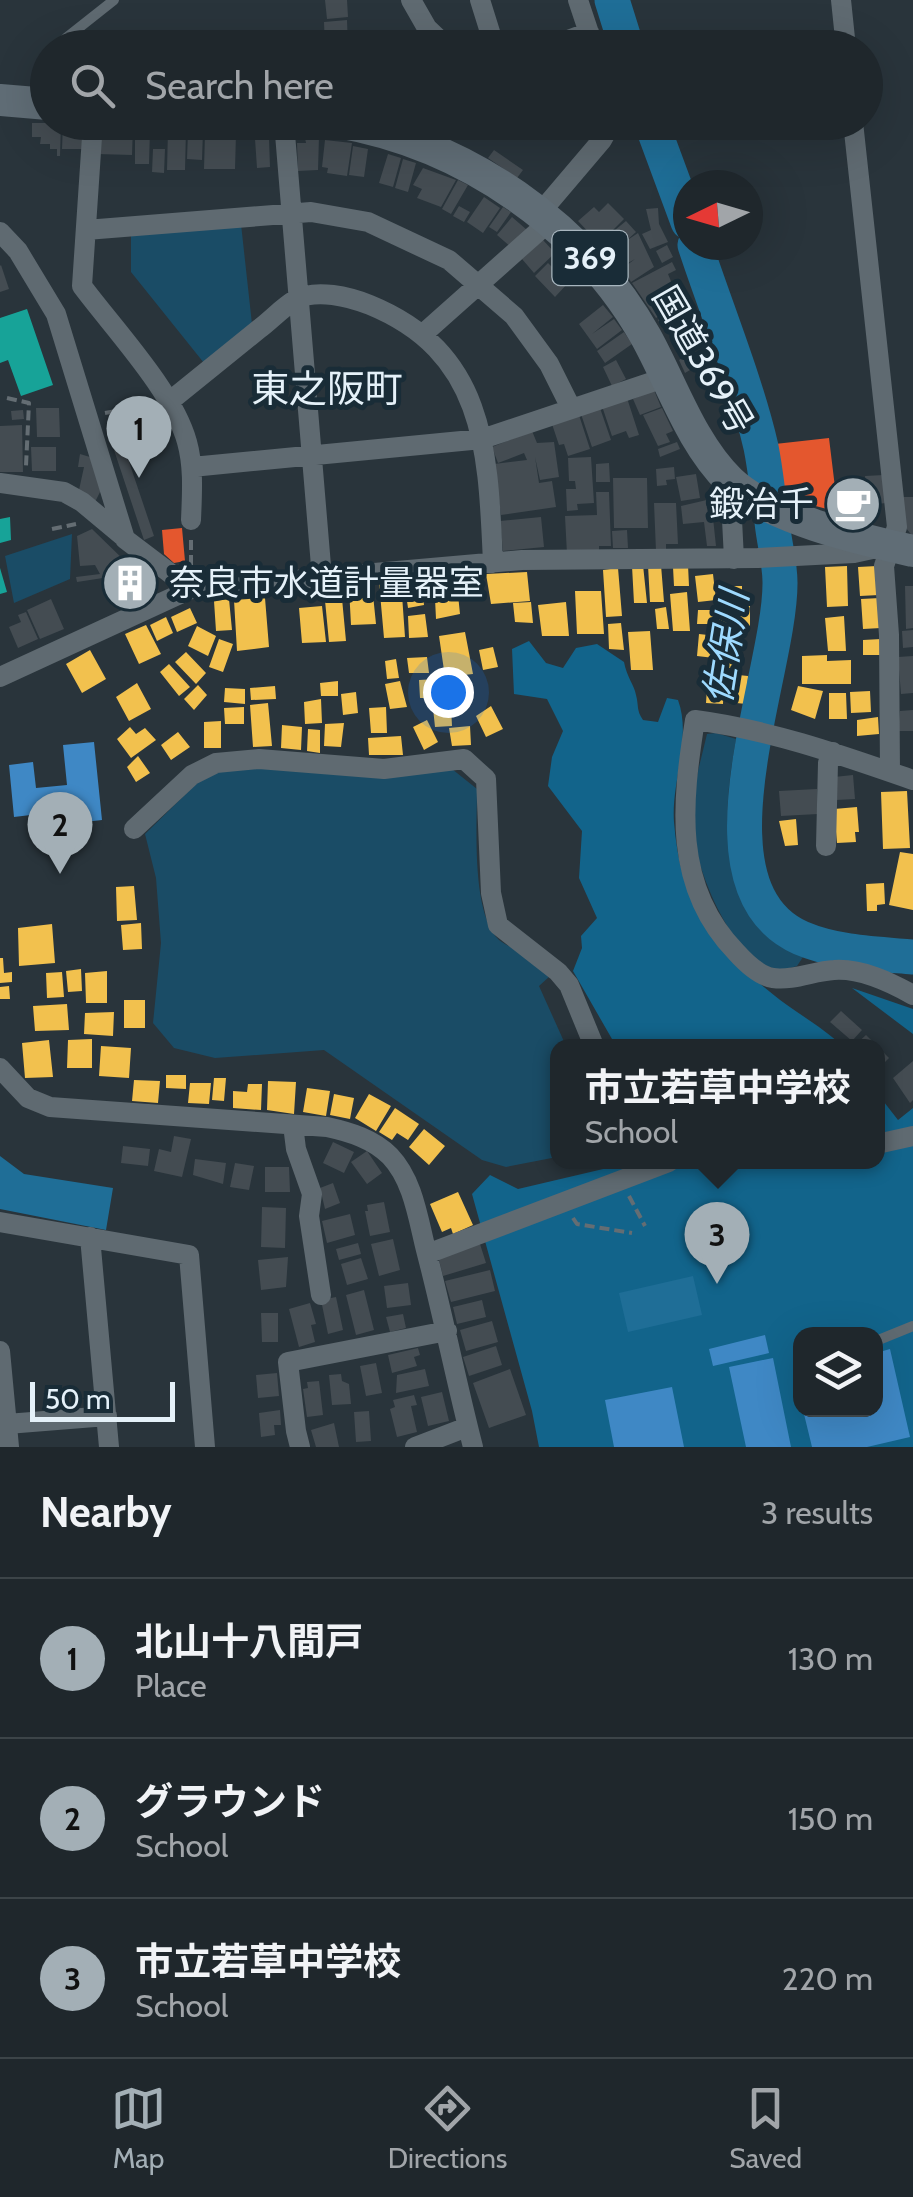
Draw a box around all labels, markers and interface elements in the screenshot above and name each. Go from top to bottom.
search box [30,30,883,140]
icon: search [65,58,120,113]
text: Search here [145,62,334,109]
north arrow [673,170,763,260]
road number: 369 [552,231,628,285]
street label: 国道369号 [644,278,763,441]
district label: 東之阪町 [251,365,403,412]
pin: 1 [106,396,172,478]
cafe icon: 鍛冶千 [823,474,883,534]
place label: 鍛冶千 [709,482,814,525]
building icon: 奈良市水道計量器室 [100,553,160,613]
place label: 奈良市水道計量器室 [169,561,484,604]
water label: 佐保川 [693,583,758,707]
your location [423,667,474,718]
pin: 2 [28,792,92,874]
popup [550,1039,885,1169]
text: 市立若草中学校 [584,1064,851,1111]
text: School [584,1112,678,1151]
pin: 3 [684,1202,750,1284]
map controls [793,1327,883,1417]
button: layers [793,1327,883,1417]
scale bar [30,1377,175,1422]
text: 50 m [45,1382,111,1416]
text: Nearby [40,1486,172,1538]
text: 3 results [761,1493,873,1532]
text: 北山十八間戸 [135,1618,363,1665]
text: 1 [67,1639,78,1678]
text: 130 m [788,1639,873,1678]
text: Place [135,1666,207,1705]
text: グラウンド [135,1778,325,1825]
text: 2 [64,1799,81,1838]
text: 150 m [788,1799,873,1838]
text: School [135,1826,228,1865]
text: 市立若草中学校 [135,1938,401,1985]
text: 3 [64,1959,81,1998]
text: 220 m [782,1959,873,1998]
text: School [135,1986,228,2025]
tab: Map [111,2081,166,2175]
tab: Directions [388,2081,507,2175]
tab: Saved [729,2081,802,2175]

